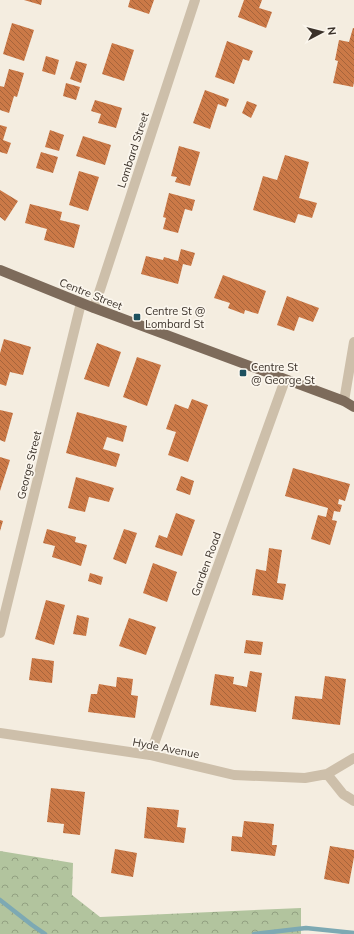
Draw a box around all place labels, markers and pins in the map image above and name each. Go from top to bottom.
place label: Centre St @ Lombard St [145,304,205,331]
marker: Centre St @ Lombard St [132,312,142,322]
place label: Centre St @ George St [251,360,315,387]
marker: Centre St @ George St [238,368,248,378]

